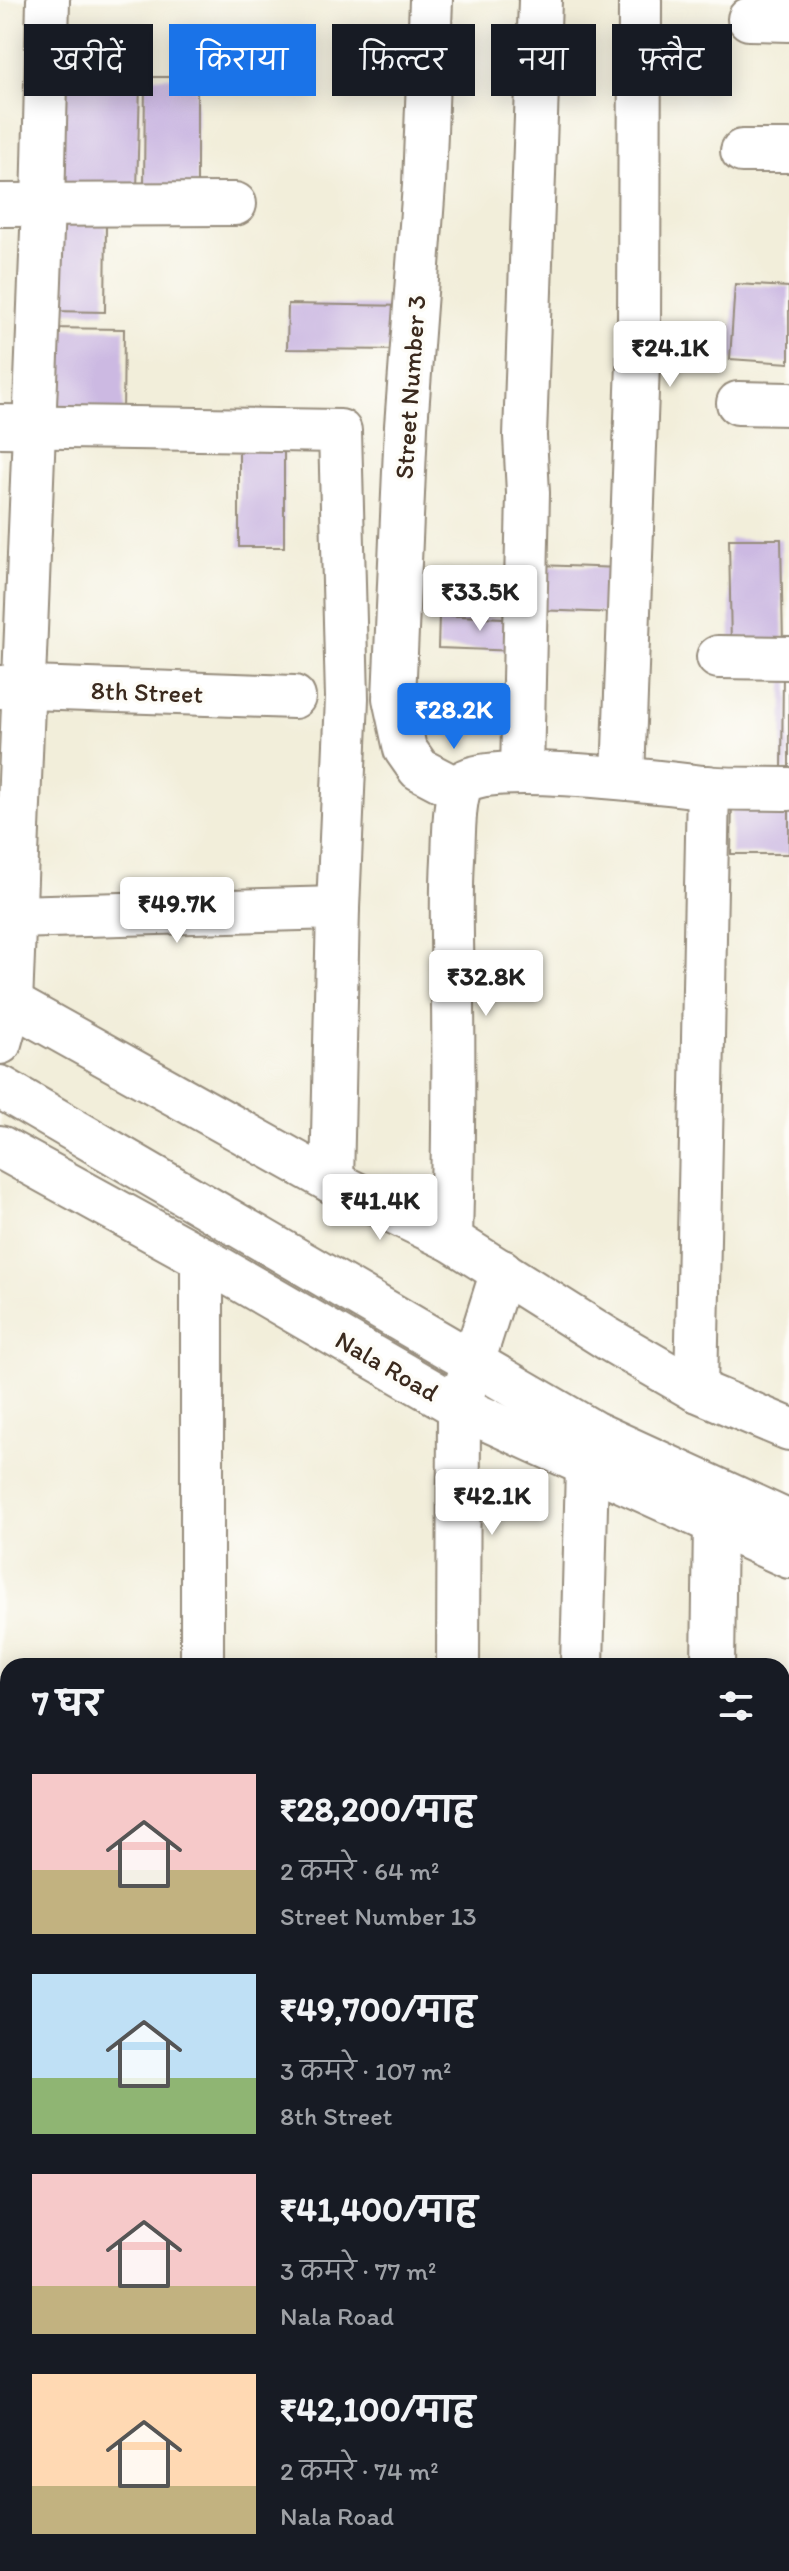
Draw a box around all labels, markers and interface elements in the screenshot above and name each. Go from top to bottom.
chip: खरीदें [24,24,153,96]
chip: किराया [169,24,316,96]
chip: फ़िल्टर [332,24,475,96]
chip: नया [491,24,596,96]
chip: फ़्लैट [612,24,732,96]
street label: Street Number 3 [388,294,432,480]
pin: ₹24.1K [605,321,735,389]
text: ₹24.1K [631,331,709,363]
pin: ₹33.5K [415,565,545,633]
text: ₹33.5K [441,575,519,607]
street label: 8th Street [90,674,204,710]
pin: ₹28.2K [389,683,519,751]
text: ₹28.2K [415,693,493,725]
pin: ₹49.7K [112,877,242,945]
text: ₹49.7K [138,887,216,919]
pin: ₹32.8K [421,950,551,1018]
text: ₹32.8K [447,960,525,992]
pin: ₹41.4K [315,1174,445,1242]
text: ₹41.4K [340,1184,420,1216]
street label: Nala Road [330,1324,444,1408]
pin: ₹42.1K [427,1469,557,1537]
text: ₹42.1K [453,1479,531,1511]
text: 7 घर [32,1683,102,1724]
icon: filters [714,1684,758,1728]
text: ₹28,200/माह [280,1789,475,1830]
icon: home [96,1806,192,1902]
text: 2 कमरे · 64 m² [280,1855,439,1887]
text: Street Number 13 [280,1900,477,1932]
text: ₹49,700/माह [280,1989,476,2030]
icon: home [96,2006,192,2102]
text: 3 कमरे · 107 m² [280,2055,451,2087]
text: 8th Street [280,2100,392,2132]
text: ₹41,400/माह [280,2189,477,2230]
icon: home [96,2206,192,2302]
text: 3 कमरे · 77 m² [280,2255,436,2287]
text: Nala Road [280,2300,394,2332]
text: ₹42,100/माह [280,2389,475,2430]
icon: home [96,2406,192,2502]
text: 2 कमरे · 74 m² [280,2455,439,2487]
text: Nala Road [280,2500,394,2532]

